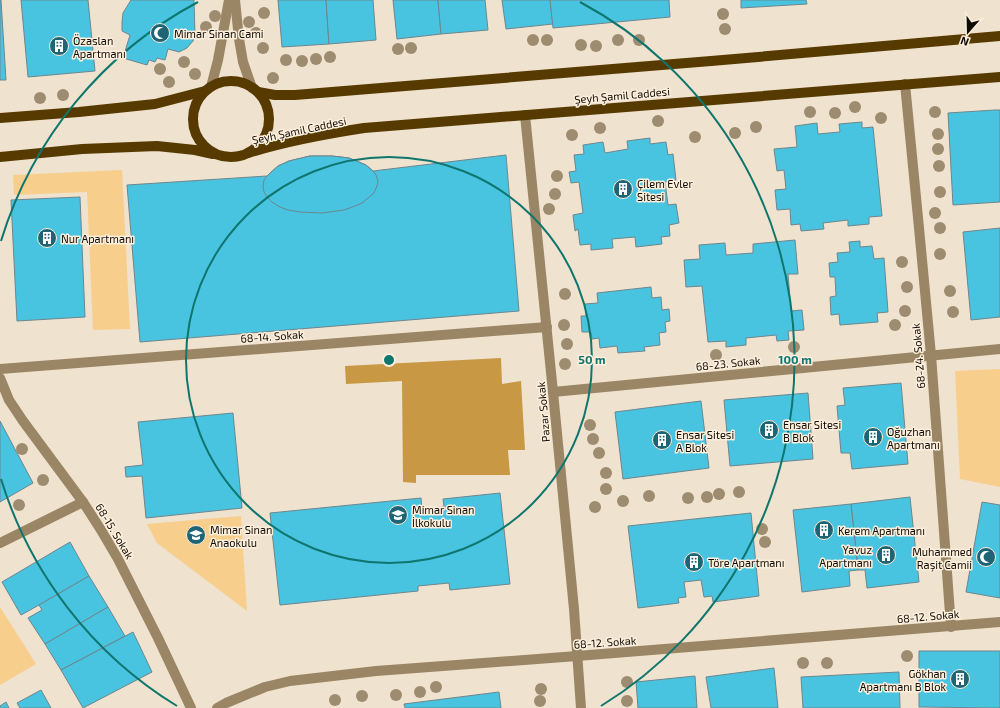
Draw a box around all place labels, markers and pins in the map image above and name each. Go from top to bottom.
mosque icon: Mimar Sinan Cami [149,22,171,44]
place label: Mimar Sinan Cami [174,27,264,40]
place label: Özaslan Apartmanı [73,33,126,60]
building icon: Özaslan Apartmanı [48,35,70,57]
place label: Çilem Evler Sitesi [637,177,693,203]
building icon: Çilem Evler Sitesi [612,178,634,200]
building icon: Nur Apartmanı [36,227,58,249]
place label: Nur Apartmanı [61,232,134,245]
centre of rings [382,353,396,367]
place label: Ensar Sitesi B Blok [783,418,841,444]
building icon: Ensar Sitesi B Blok [758,419,780,441]
place label: Oğuzhan Apartmanı [887,425,940,451]
building icon: Oğuzhan Apartmanı [862,426,884,448]
place label: Ensar Sitesi A Blok [676,428,734,454]
building icon: Ensar Sitesi A Blok [651,429,673,451]
place label: Mimar Sinan İlkokulu [412,503,474,529]
school or university icon: Mimar Sinan İlkokulu [387,504,409,526]
building icon: Kerem Apartmanı [813,519,835,541]
place label: Mimar Sinan Anaokulu [210,523,272,549]
school or university icon: Mimar Sinan Anaokulu [185,524,207,546]
place label: Kerem Apartmanı [838,524,925,537]
place label: Yavuz Apartmanı [819,543,872,569]
building icon: Yavuz Apartmanı [875,544,897,566]
place label: Muhammed Raşit Camii [912,545,972,572]
mosque icon: Muhammed Raşit Camii [975,546,997,568]
building icon: Töre Apartmanı [683,551,705,573]
place label: Töre Apartmanı [708,556,784,569]
place label: Gökhan Apartmanı B Blok [860,667,946,693]
building icon: Gökhan Apartmanı B Blok [949,668,971,690]

